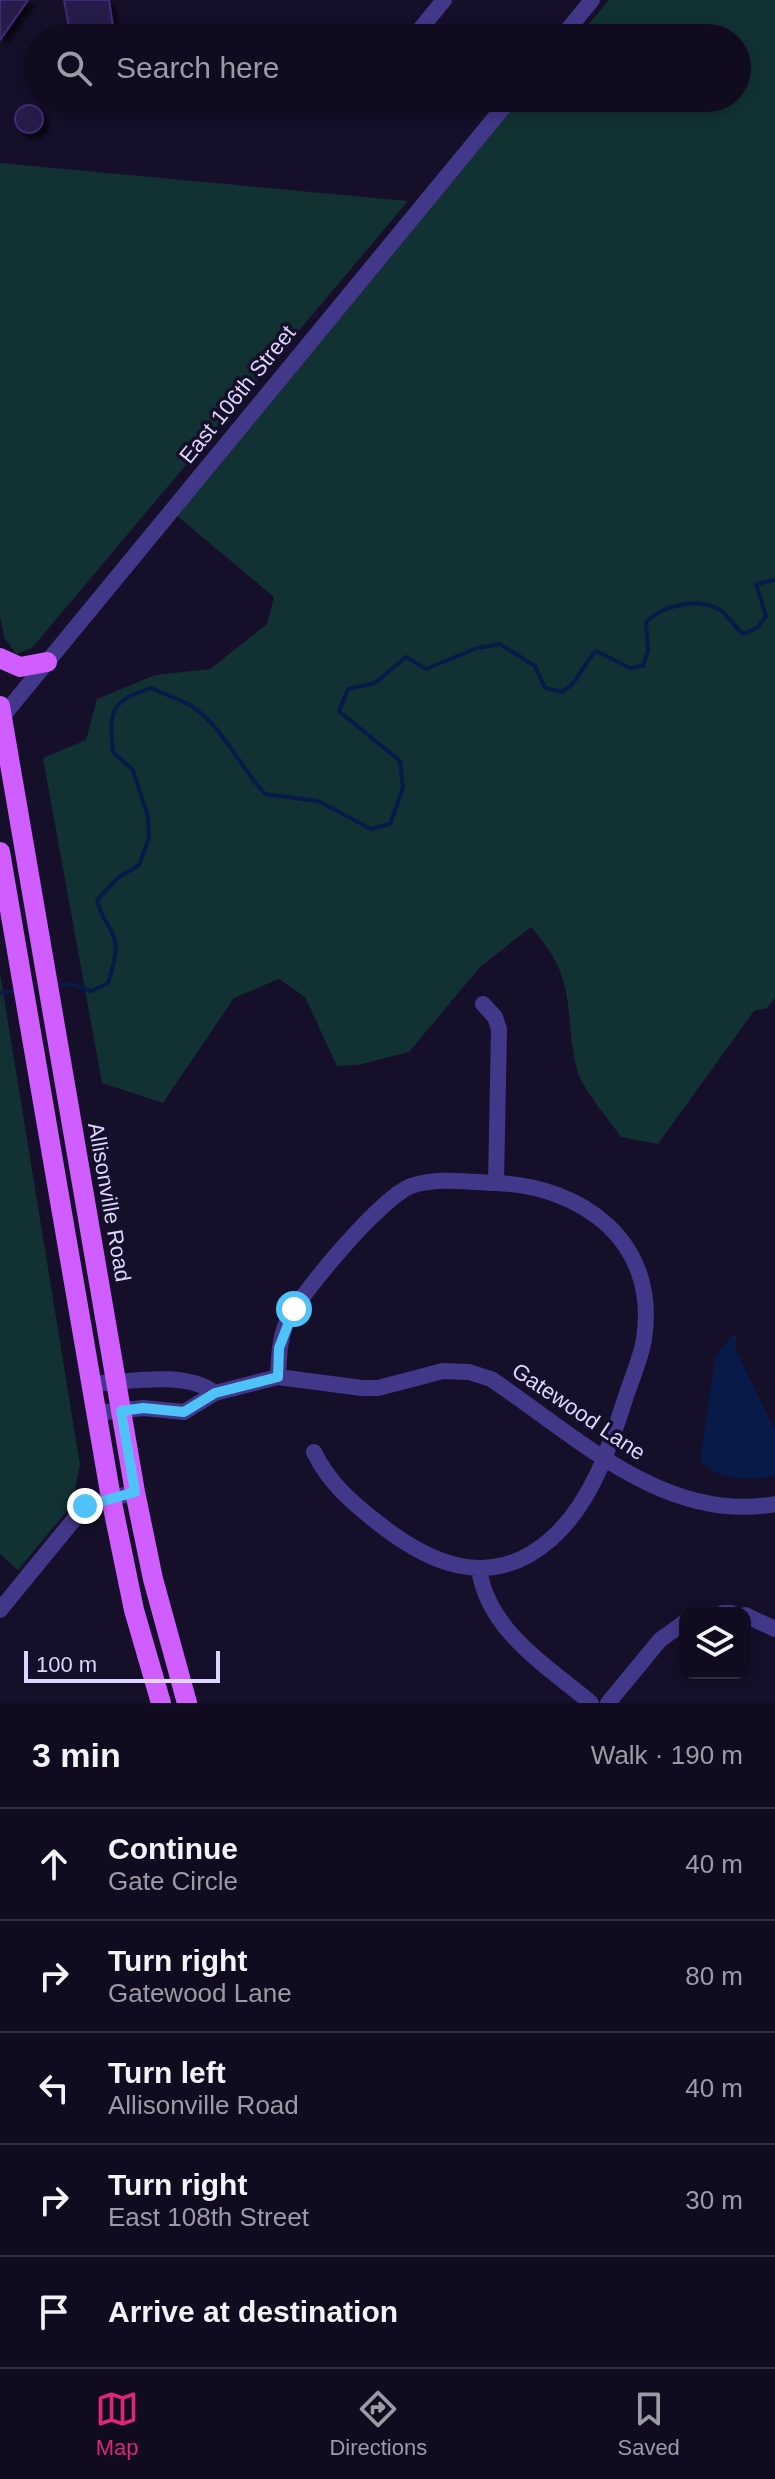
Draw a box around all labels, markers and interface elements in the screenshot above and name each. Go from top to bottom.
search box [24,24,751,112]
icon: search [52,46,96,90]
text: Search here [116,51,279,84]
street label: East 106th Street [174,320,301,468]
street label: Allisonville Road [83,1120,136,1284]
route start [276,1291,312,1327]
street label: Gatewood Lane [507,1358,650,1465]
route end [67,1488,103,1524]
map controls [679,1607,751,1679]
button: layers [679,1607,751,1679]
scale bar [24,1647,220,1683]
text: 100 m [36,1652,97,1677]
text: 3 min [32,1736,121,1774]
text: Walk · 190 m [591,1740,743,1770]
text: Continue [108,1832,238,1865]
icon: ahead [32,1842,76,1886]
text: 40 m [685,1849,743,1879]
text: Gate Circle [108,1866,238,1896]
text: Turn right [108,1944,247,1977]
icon: right [32,1954,76,1998]
text: 80 m [685,1961,743,1991]
text: Gatewood Lane [108,1978,292,2008]
text: Turn left [108,2056,226,2089]
icon: left [32,2066,76,2110]
text: 40 m [685,2073,743,2103]
text: Allisonville Road [108,2090,299,2120]
text: Turn right [108,2168,247,2201]
icon: right [32,2178,76,2222]
text: 30 m [685,2185,743,2215]
text: East 108th Street [108,2202,309,2232]
icon: arrive [32,2290,76,2334]
text: Arrive at destination [108,2295,398,2328]
tab: Map [95,2387,139,2461]
tab: Directions [329,2387,427,2461]
tab: Saved [617,2387,680,2461]

